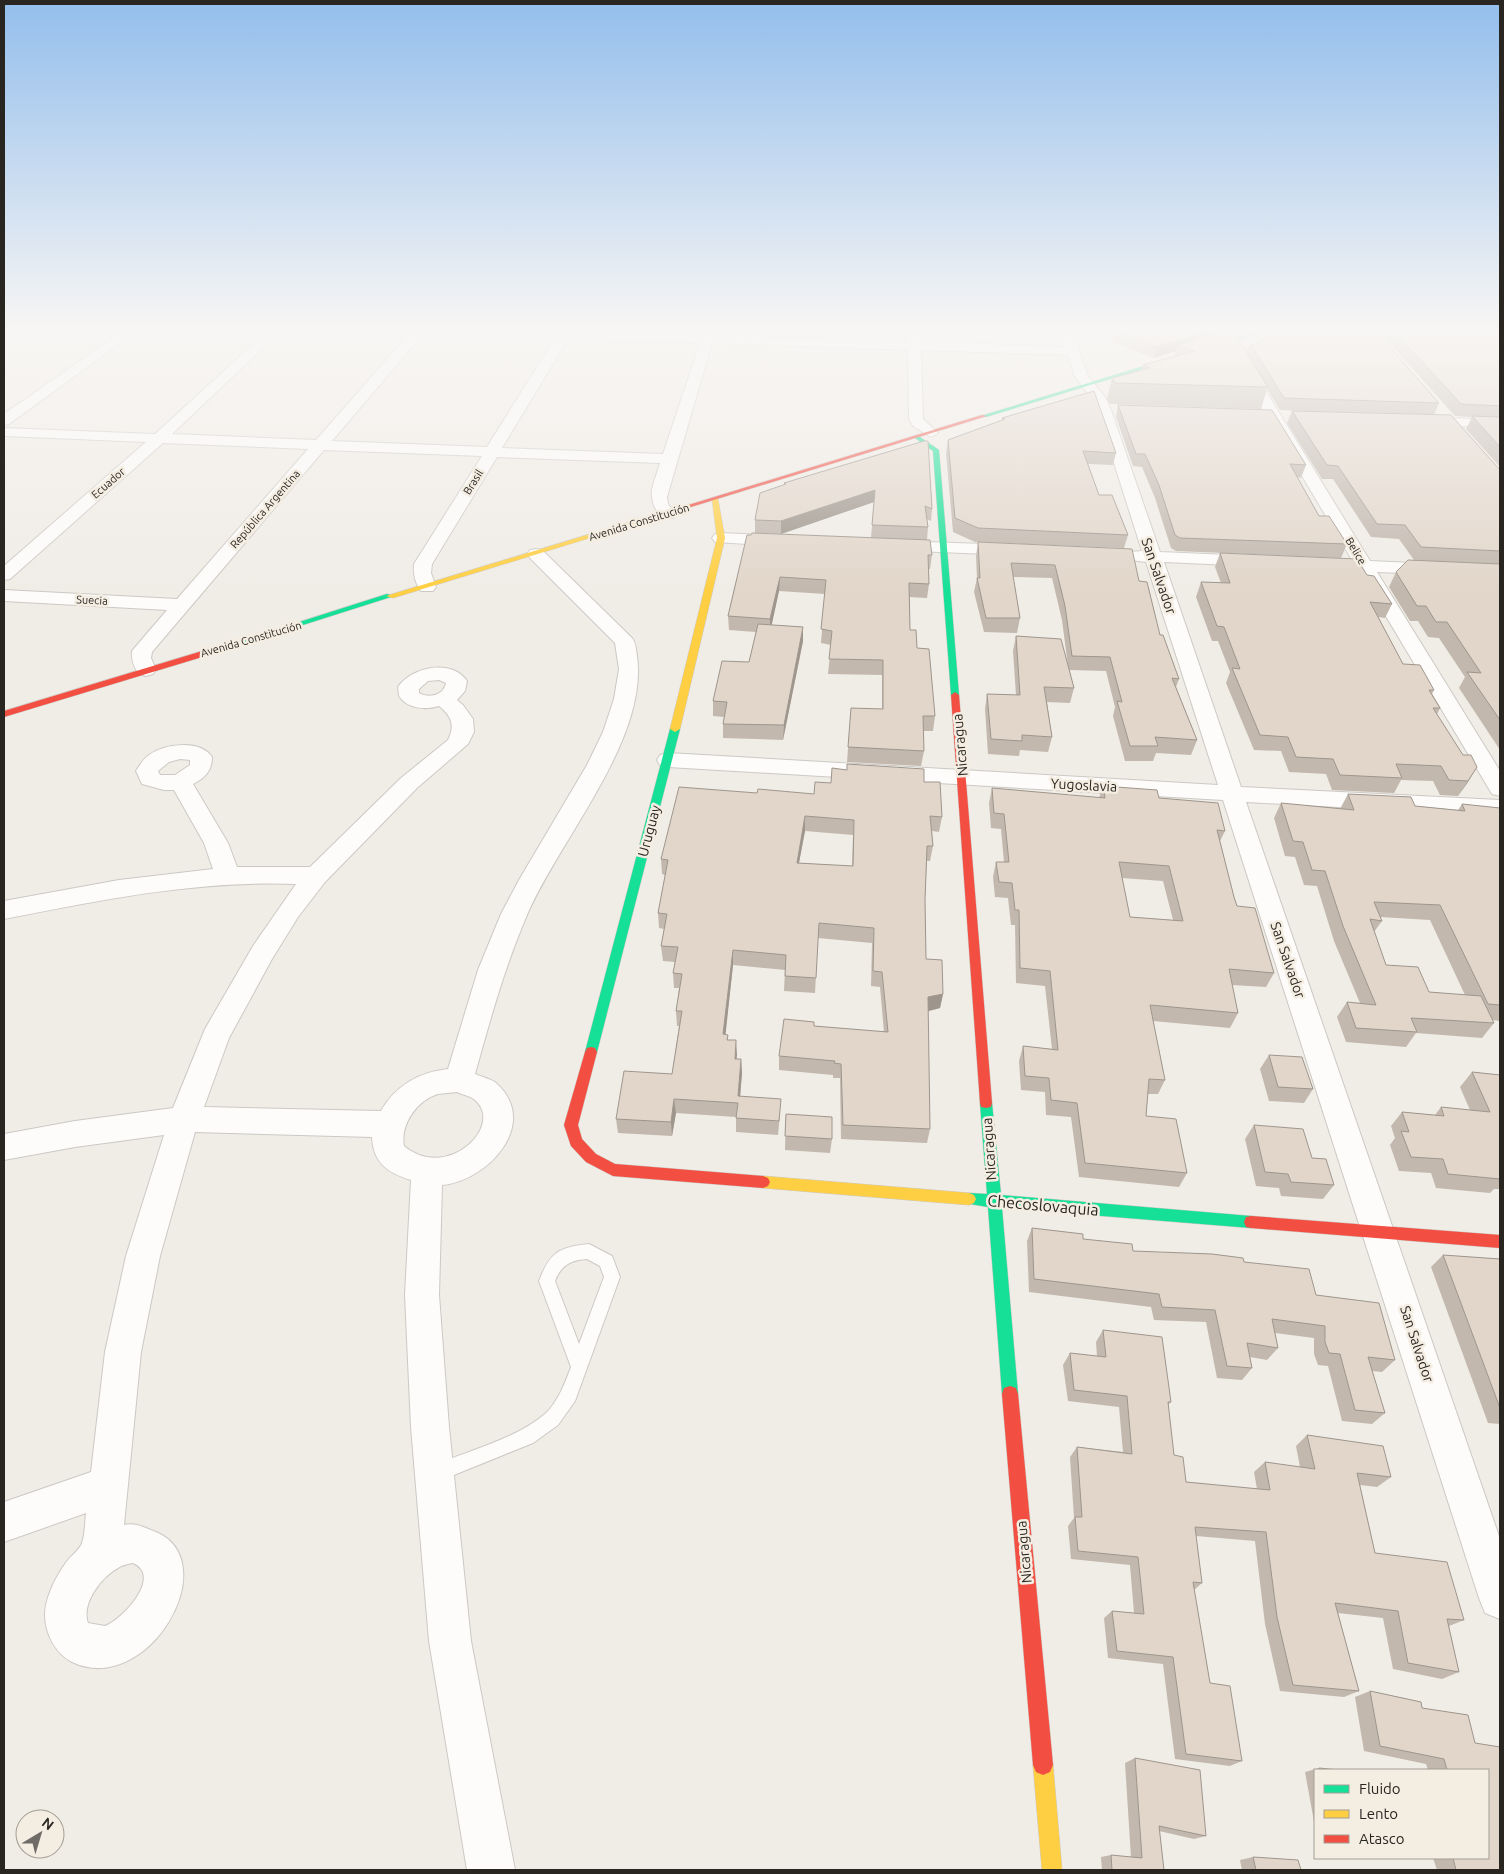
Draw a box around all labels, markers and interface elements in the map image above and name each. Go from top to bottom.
street label: Ecuador [89,465,128,501]
street label: República Argentina [228,467,302,551]
street label: Brasil [461,467,485,497]
street label: Avenida Constitución [587,501,691,543]
street label: Belice [1343,535,1369,567]
street label: San Salvador [1138,536,1180,617]
street label: Suecia [76,593,108,607]
street label: Avenida Constitución [199,619,303,659]
street label: Nicaragua [949,713,971,777]
street label: Yugoslavia [1050,775,1118,795]
street label: Uruguay [634,803,664,859]
street label: San Salvador [1267,920,1309,1001]
street label: Nicaragua [979,1117,999,1181]
street label: Checoslovaquia [987,1191,1099,1219]
street label: San Salvador [1397,1304,1437,1385]
street label: Nicaragua [1013,1520,1035,1584]
legend [1314,1769,1489,1859]
text: Fluido [1359,1780,1401,1797]
text: Lento [1359,1805,1398,1822]
north arrow [15,1809,65,1859]
text: N [39,1814,57,1833]
text: Atasco [1359,1830,1405,1847]

